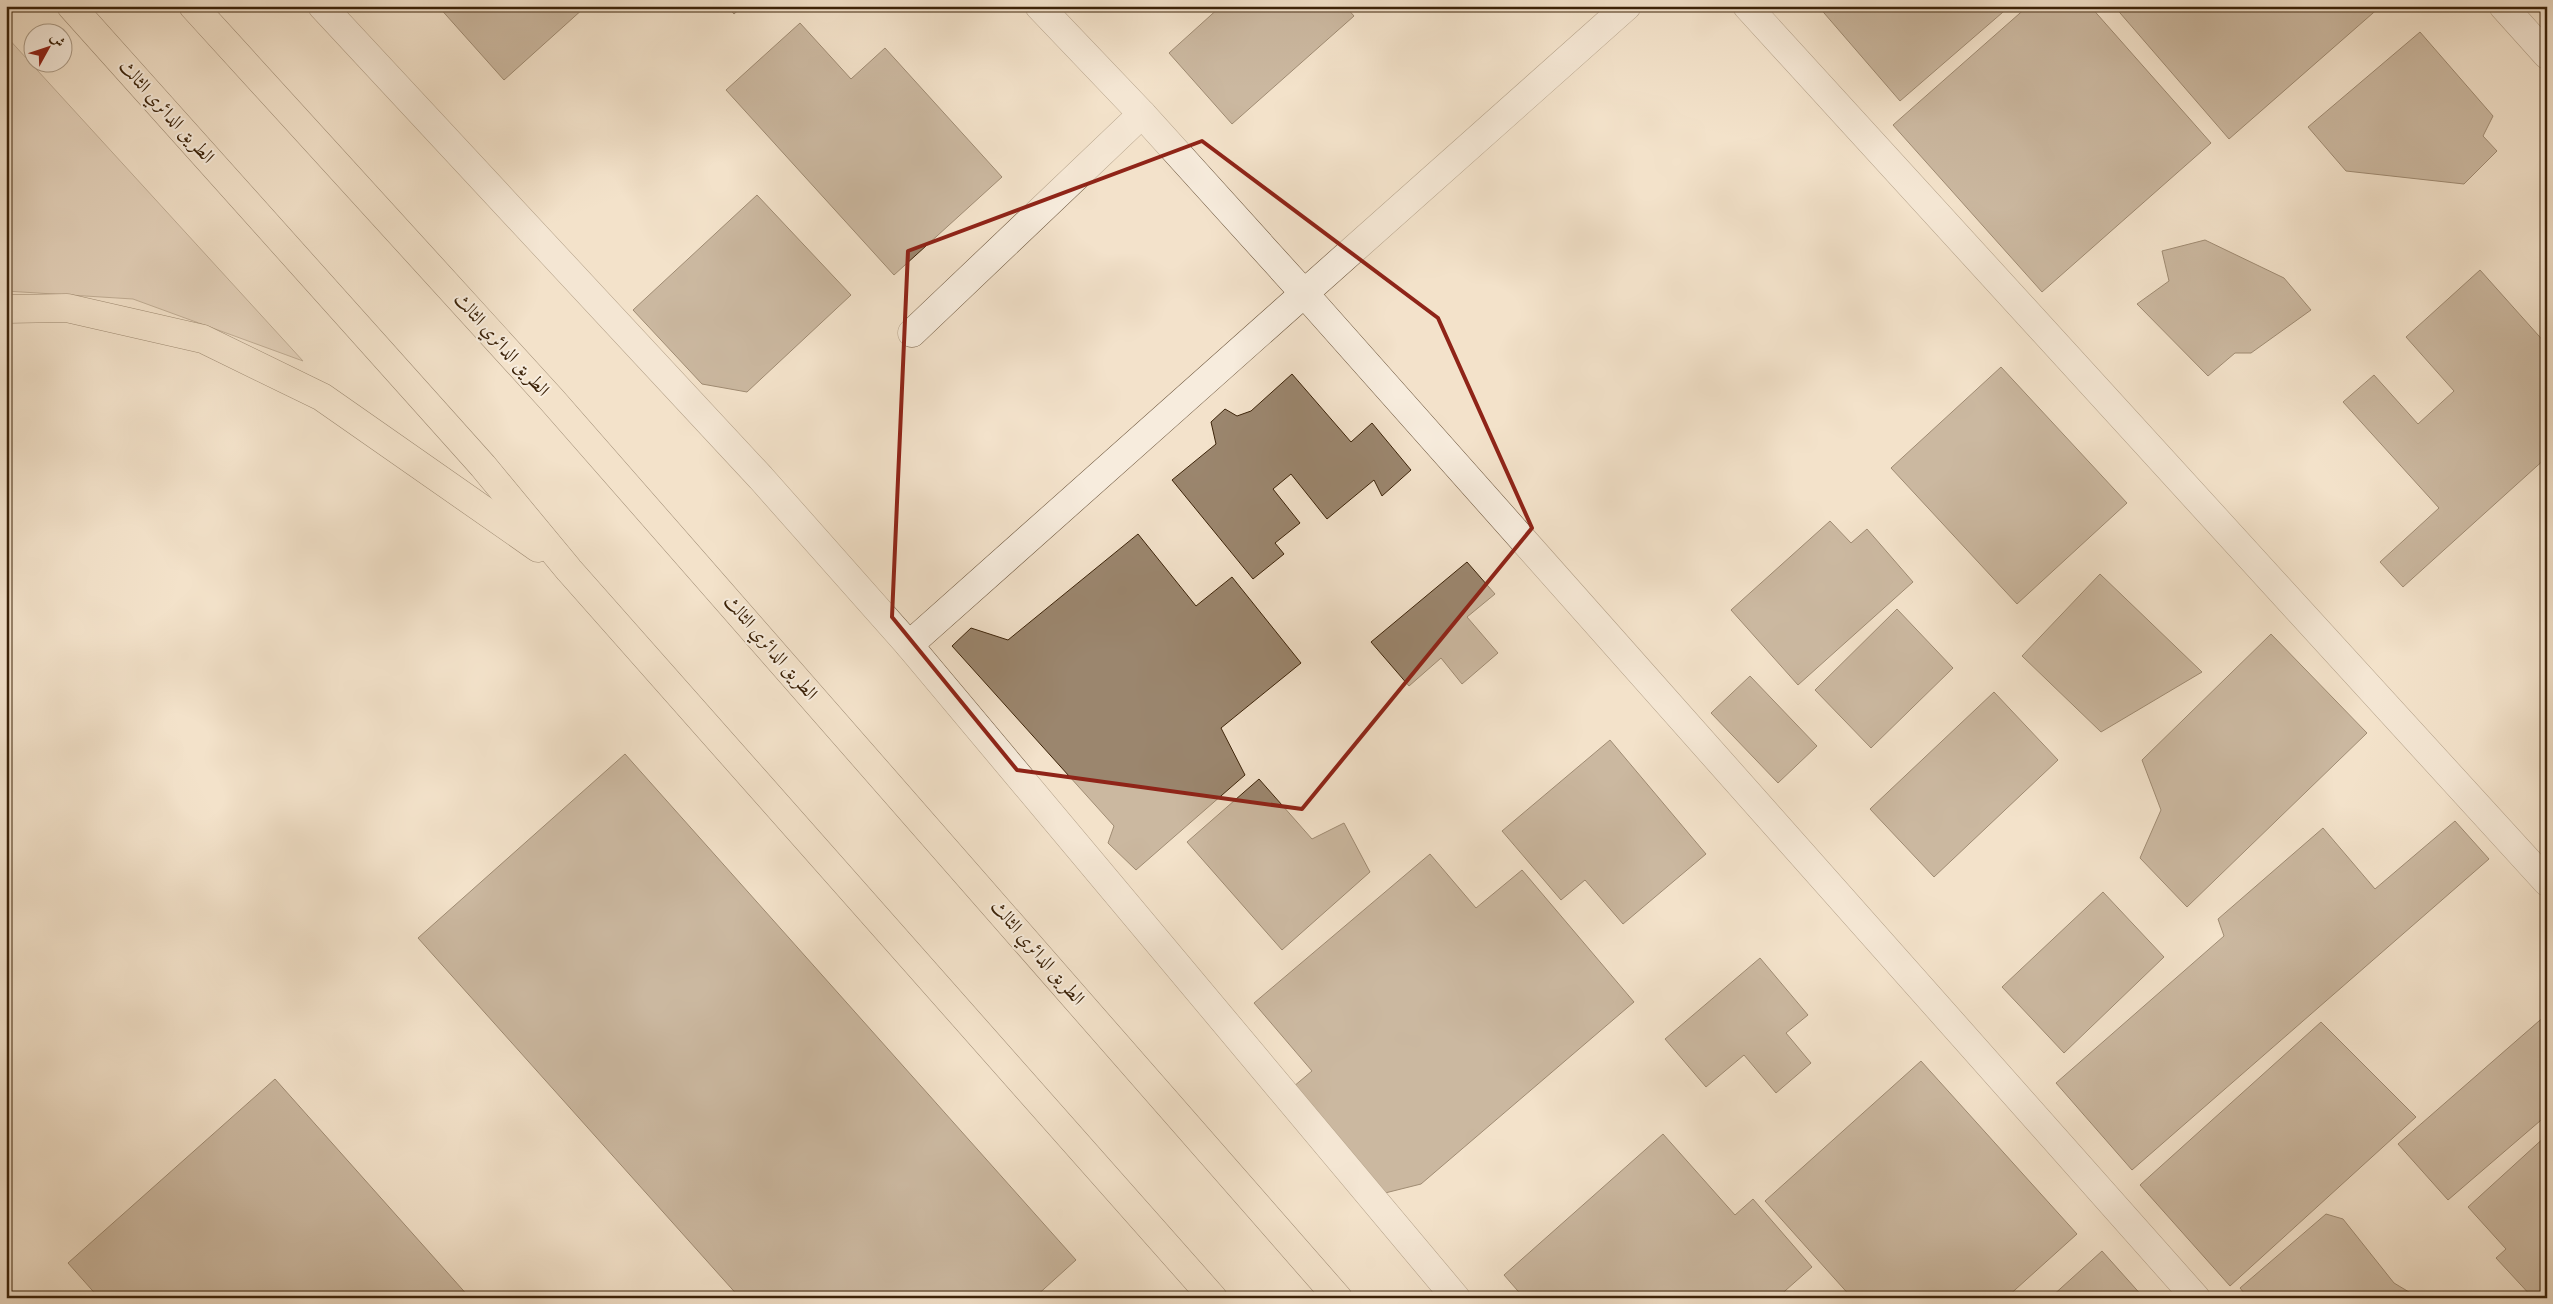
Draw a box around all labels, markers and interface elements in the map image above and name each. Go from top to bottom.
north arrow [22,22,72,72]
text: ش [45,29,69,52]
street label: الطريق الدائري الثالث [111,54,220,170]
street label: الطريق الدائري الثالث [446,287,555,403]
street label: الطريق الدائري الثالث [716,590,823,707]
street label: الطريق الدائري الثالث [983,895,1090,1012]

